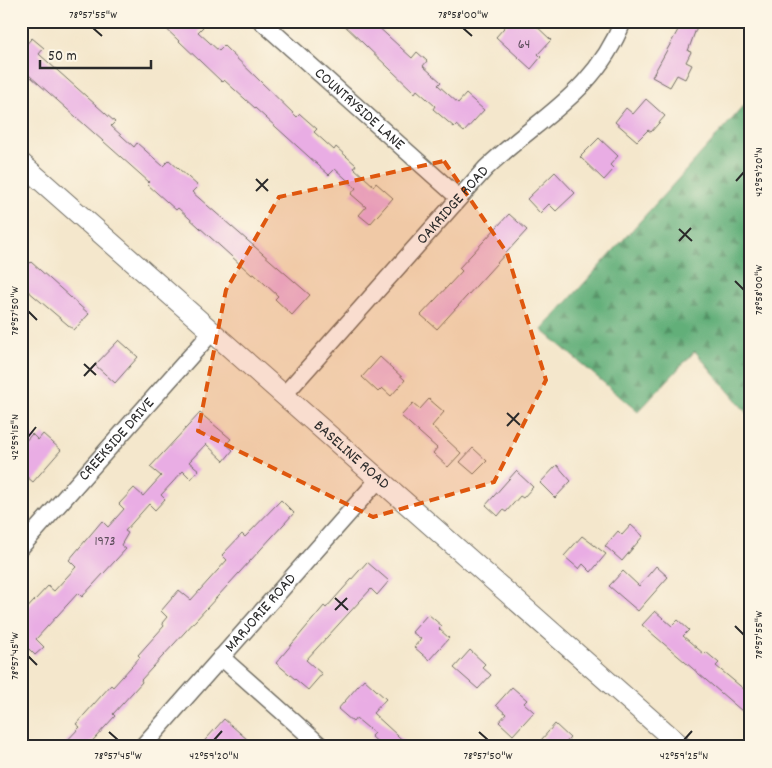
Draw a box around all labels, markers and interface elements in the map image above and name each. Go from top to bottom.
text: 78°57'55"W [69,7,117,24]
text: 78°58'00"W [438,7,488,24]
house number: 64 [518,35,530,55]
scale bar [40,38,151,70]
text: 50 m [48,46,77,68]
street label: COUNTRYSIDE LANE [309,62,410,156]
text: 42°59'20"N [751,147,768,197]
street label: OAKRIDGE ROAD [411,160,494,250]
text: 78°58'00"W [751,265,768,315]
text: 78°57'50"W [7,286,24,336]
street label: CREEKSIDE DRIVE [73,392,161,486]
text: 42°59'15"N [7,414,24,460]
street label: BASELINE ROAD [308,415,395,495]
house number: 1973 [94,532,116,552]
street label: MARJORIE ROAD [219,568,302,657]
text: 78°57'55"W [751,611,768,659]
text: 78°57'45"W [7,632,24,680]
text: 78°57'45"W [94,748,142,765]
text: 42°59'20"N [189,748,239,765]
text: 78°57'50"W [463,748,513,765]
text: 42°59'25"N [660,748,708,765]

